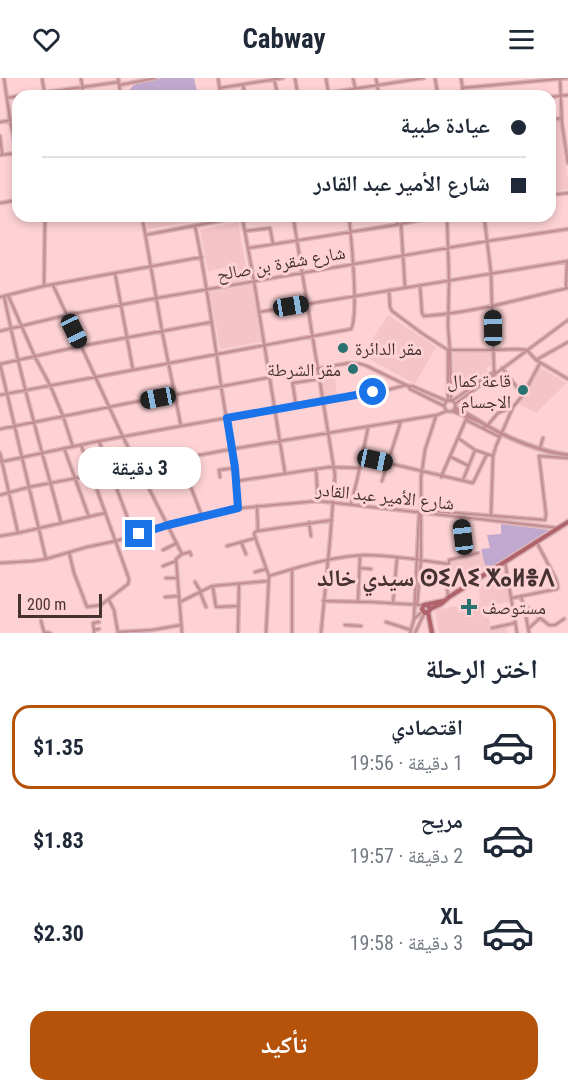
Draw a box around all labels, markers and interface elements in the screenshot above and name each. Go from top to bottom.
icon: heart [30,23,63,56]
text: Cabway [242,23,326,55]
icon: menu [505,23,538,56]
text: عيادة طبية [401,113,490,138]
text: شارع الأمير عبد القادر [313,171,490,196]
street label: شارع شقرة بن صالح [215,241,347,287]
car [272,294,310,318]
car [484,310,502,346]
car [58,311,90,351]
place label: مقر الدائرة [355,338,422,359]
marker: مقر الدائرة [336,341,350,355]
place label: مقر الشرطة [267,359,341,380]
marker: مقر الشرطة [346,362,360,376]
place label: قاعة كمال الاجسام [447,370,511,414]
route start [359,378,386,405]
marker: قاعة كمال الاجسام [516,383,530,397]
car [139,386,177,410]
callout: 3 دقيقة [78,447,201,489]
car [356,447,394,473]
text: 3 دقيقة [111,456,168,480]
street label: شارع الأمير عبد القادر [314,478,455,515]
car [452,518,474,556]
route end [125,520,152,547]
district label: سيدي خالد ⵙⵉⴷⵉ ⵅⴰⵍⴻⴷ [317,564,555,597]
scale bar [18,591,102,618]
text: 200 m [27,595,66,614]
place label: مستوصف [482,597,546,618]
marker: مستوصف [460,598,478,616]
text: اختر الرحلة [425,653,538,685]
text: اقتصادي [391,715,463,740]
icon: car [481,720,535,774]
text: $1.35 [33,735,84,760]
text: 1 دقيقة · 19:56 [350,751,463,775]
text: مريح [420,808,463,833]
icon: car [481,813,535,867]
text: $1.83 [33,828,84,853]
text: 2 دقيقة · 19:57 [350,844,463,868]
text: XL [440,904,463,929]
icon: car [481,906,535,960]
text: $2.30 [33,921,84,946]
text: 3 دقيقة · 19:58 [350,931,463,955]
button: تأكيد [30,1011,538,1080]

